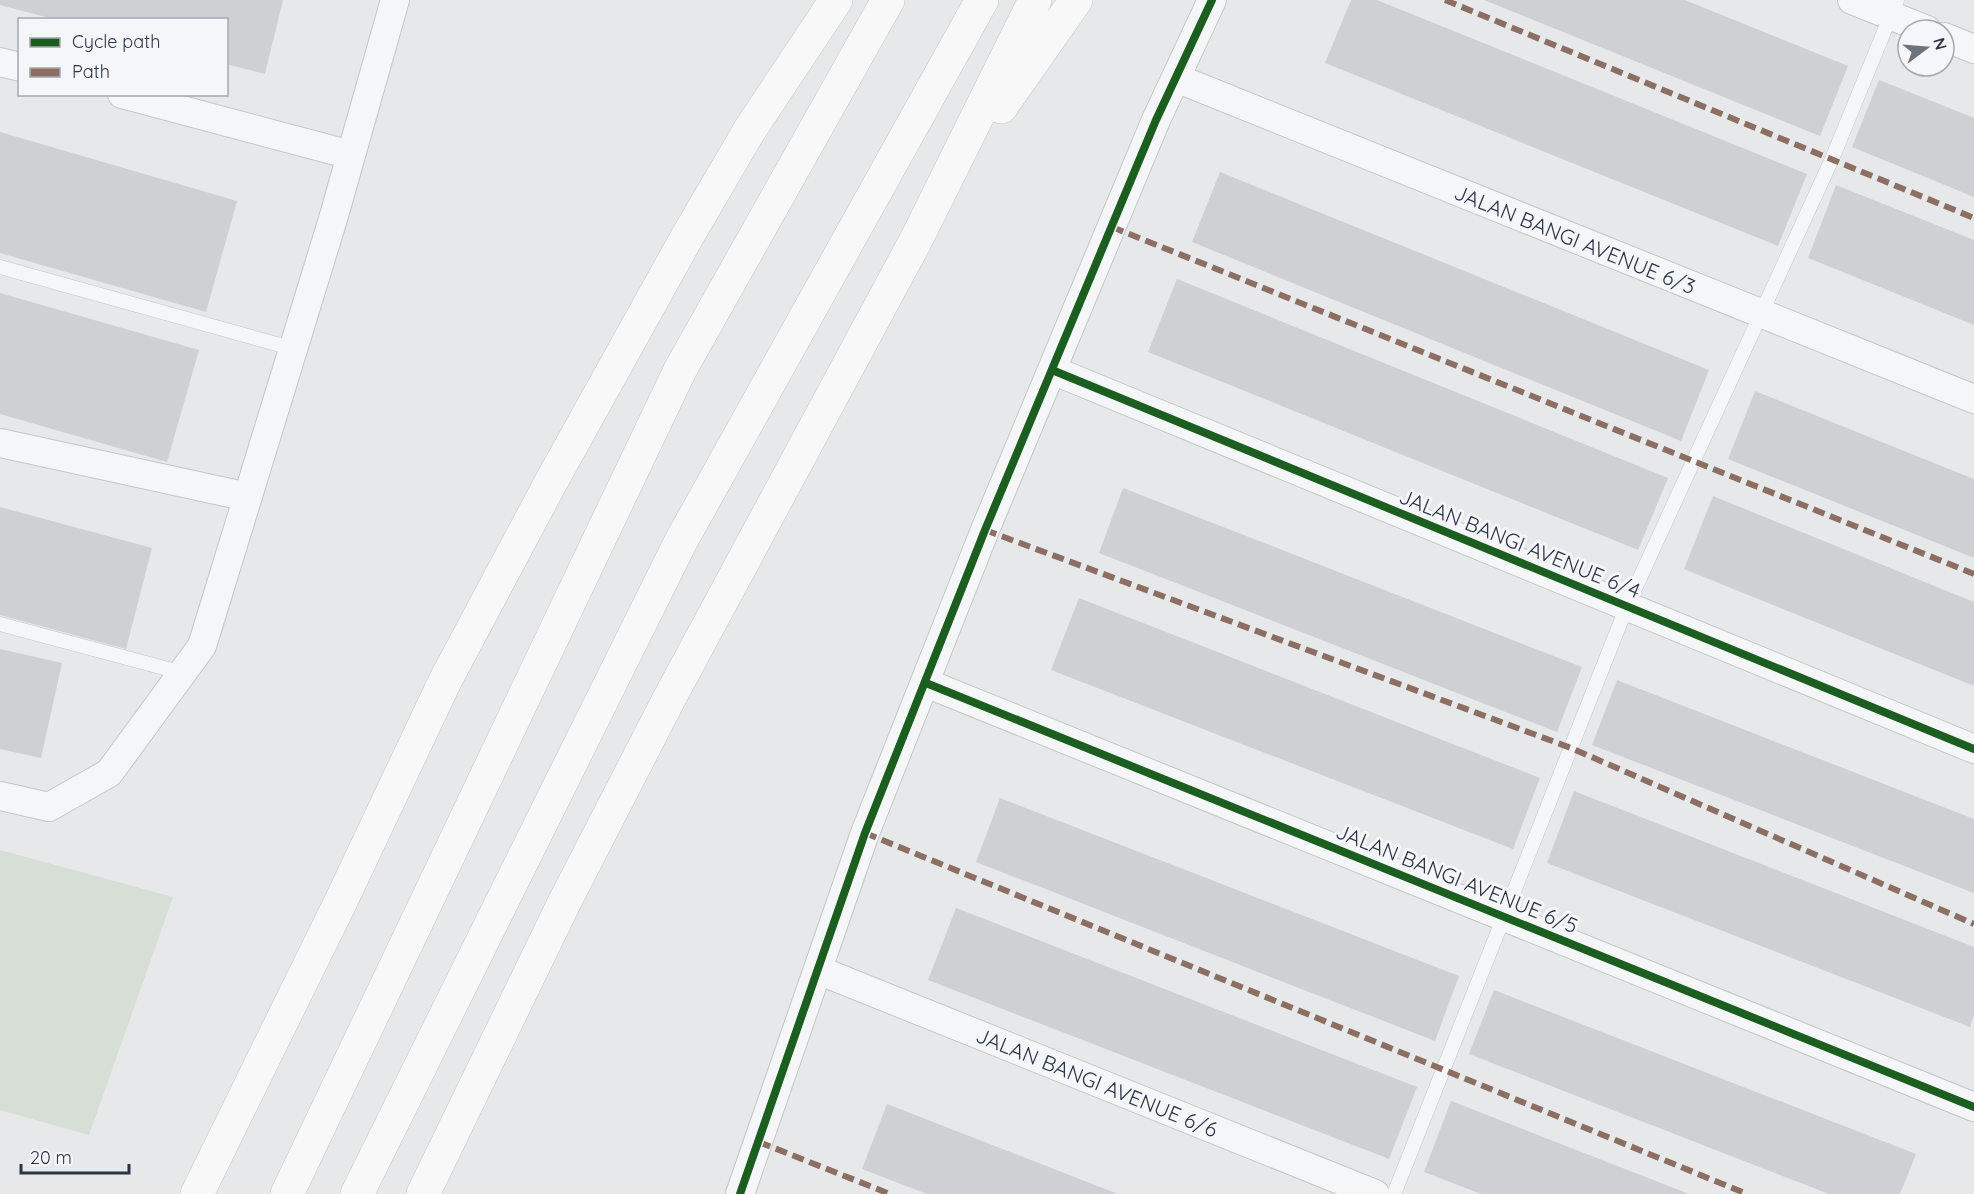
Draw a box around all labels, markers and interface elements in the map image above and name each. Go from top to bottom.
legend [18,18,228,96]
north arrow [1896,18,1956,78]
text: Cycle path [72,30,160,53]
text: N [1929,35,1952,52]
text: Path [72,60,110,83]
street label: JALAN BANGI AVENUE 6/3 [1451,179,1699,299]
street label: JALAN BANGI AVENUE 6/4 [1396,483,1644,603]
street label: JALAN BANGI AVENUE 6/5 [1332,818,1582,938]
street label: JALAN BANGI AVENUE 6/6 [972,1022,1222,1142]
scale bar [21,1137,129,1175]
text: 20 m [30,1146,72,1169]

